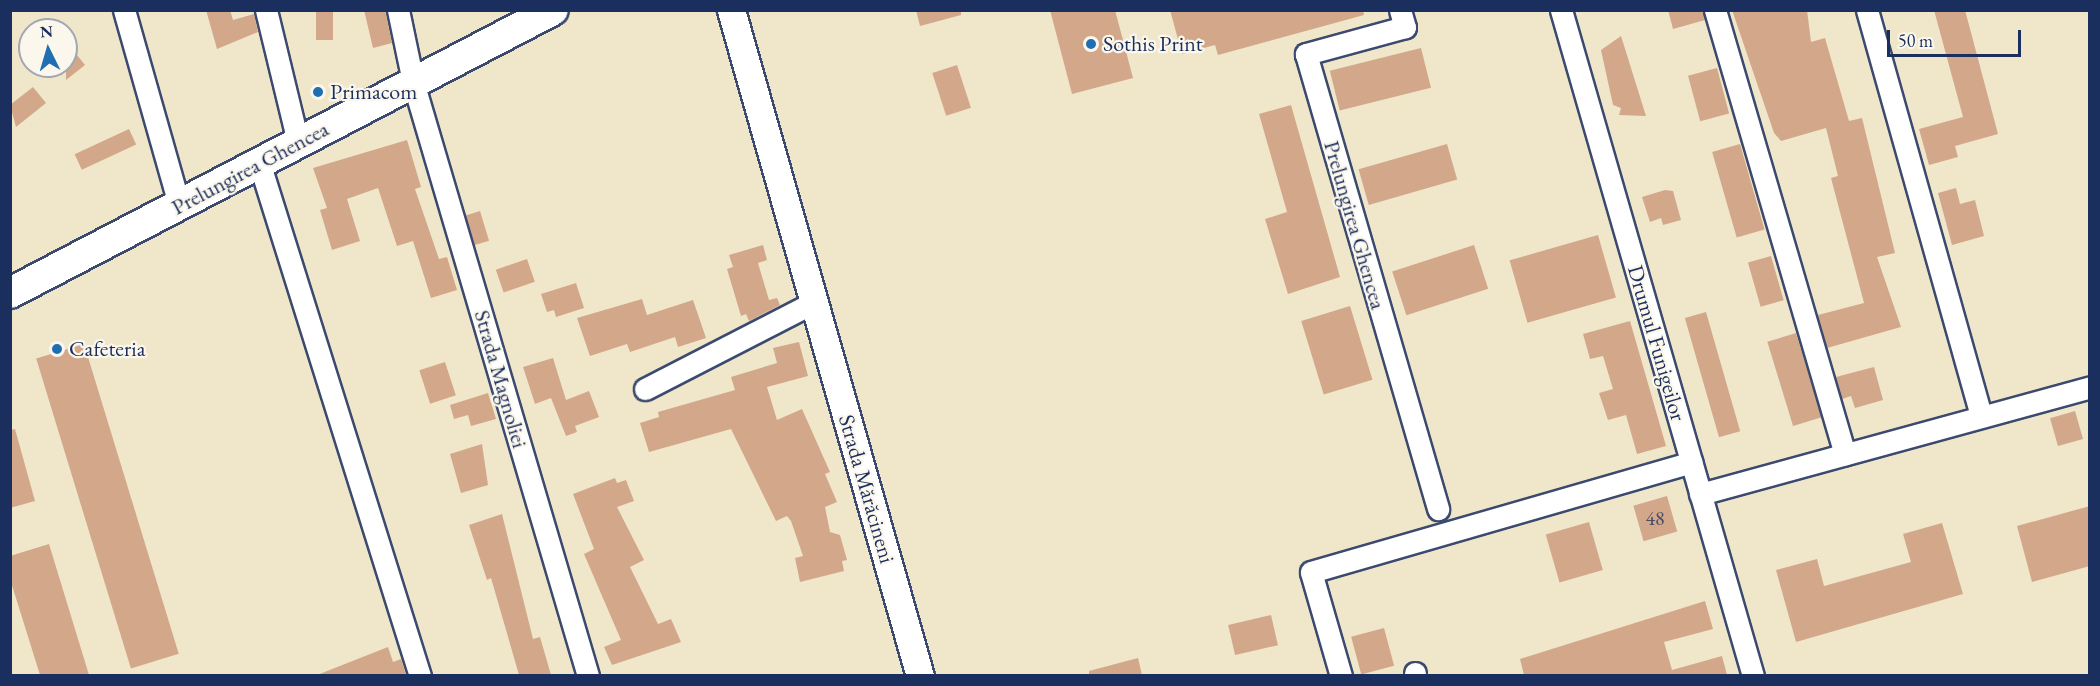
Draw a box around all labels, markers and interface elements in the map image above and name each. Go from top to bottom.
north arrow [18,18,78,78]
scale bar [1890,18,2024,56]
text: N [39,21,54,43]
text: 50 m [1898,29,1933,52]
place label: Sothis Print [1103,31,1203,57]
marker: Sothis Print [1084,37,1098,51]
place label: Primacom [330,79,417,105]
marker: Primacom [311,85,325,99]
street label: Prelungirea Ghencea [167,115,333,221]
street label: Prelungirea Ghencea [1318,138,1392,312]
street label: Drumul Funigeilor [1622,262,1692,424]
street label: Strada Magnoliei [469,307,533,451]
place label: Cafeteria [69,336,145,362]
marker: Cafeteria [50,342,64,356]
street label: Strada Mărăcineni [833,412,901,566]
house number: 48 [1645,506,1665,530]

